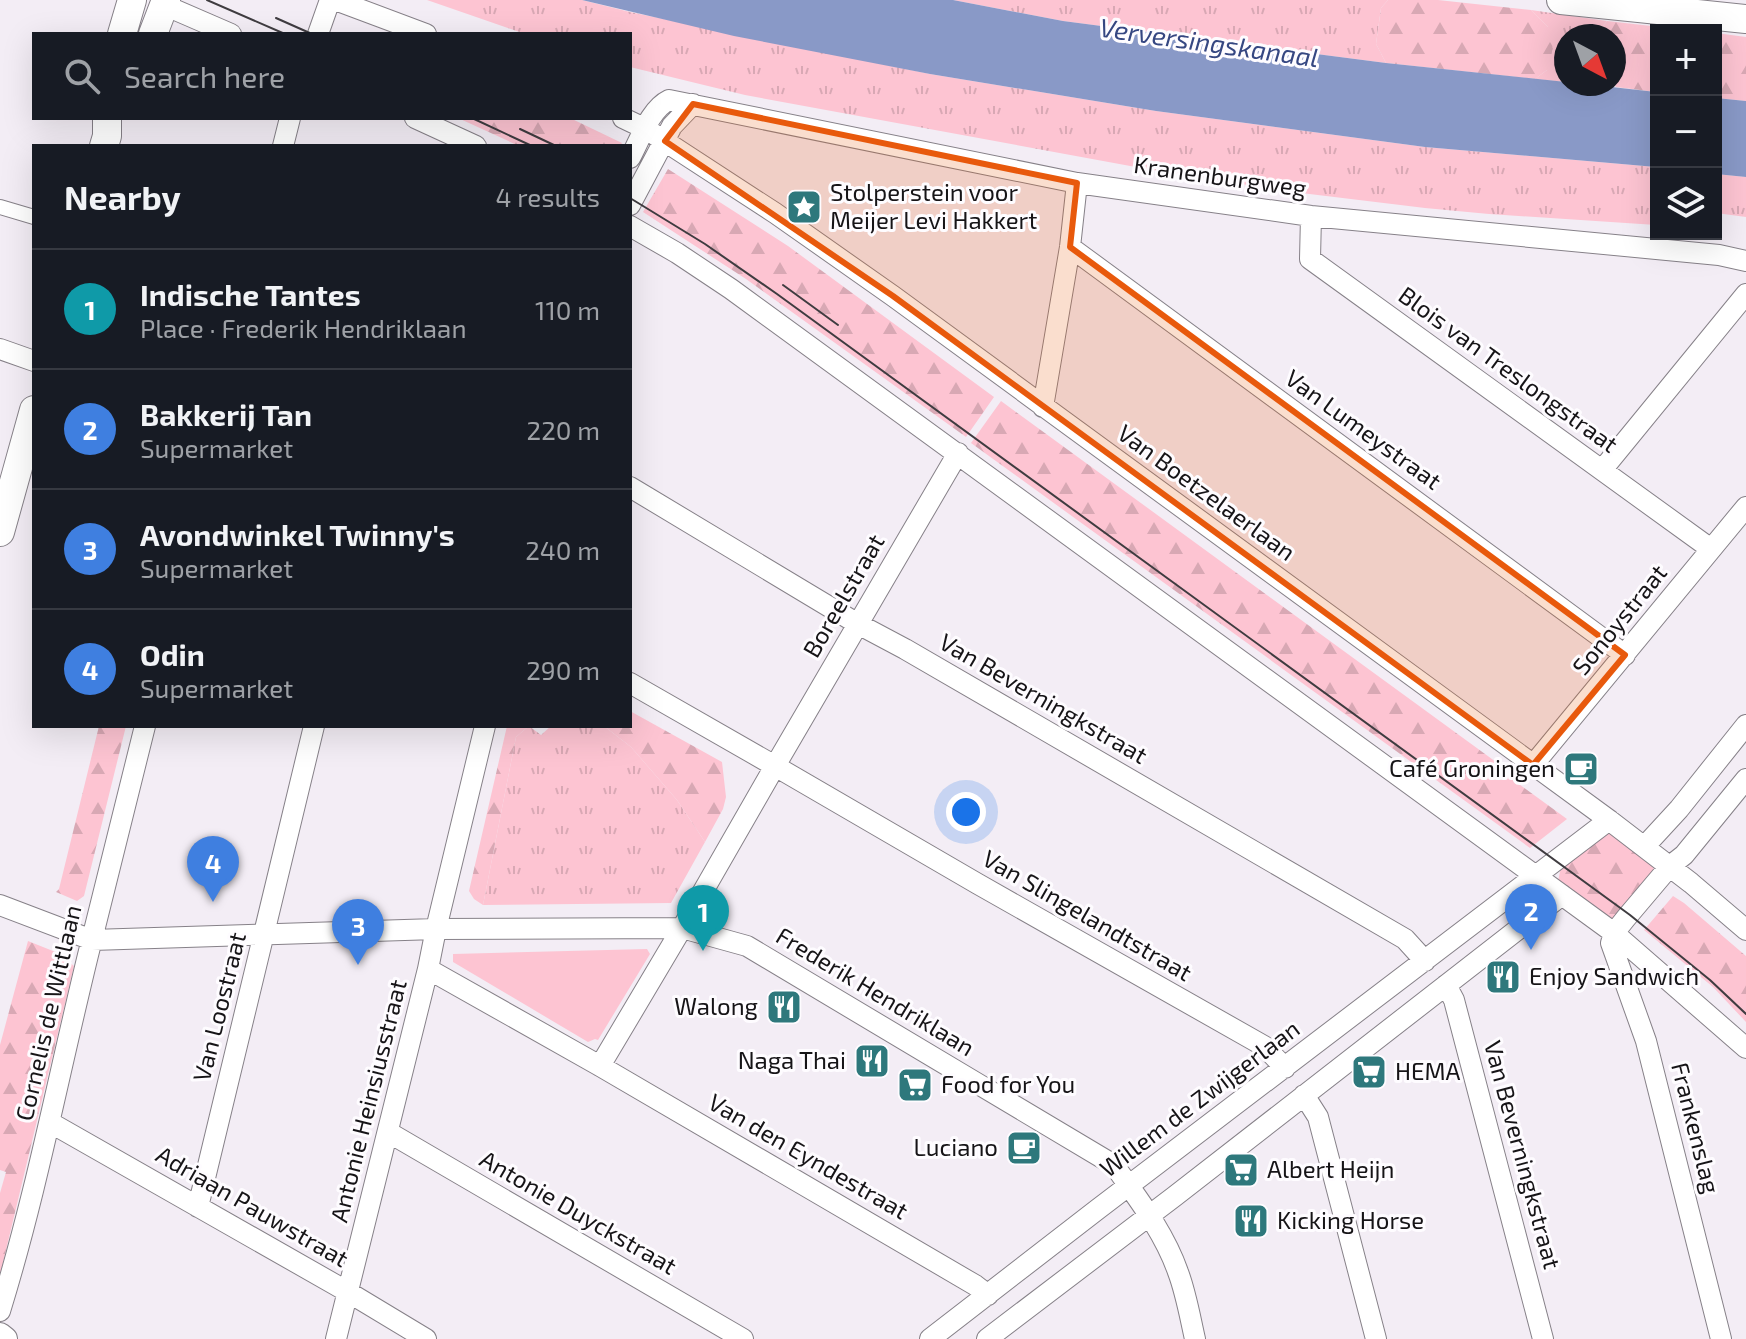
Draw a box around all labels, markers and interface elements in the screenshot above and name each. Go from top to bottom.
water label: Verversingskanaal [1098,11,1321,72]
north arrow [1554,24,1626,96]
map controls [1650,24,1722,240]
button: + [1650,24,1722,96]
search box [32,32,632,120]
icon: search [60,54,104,98]
text: Search here [124,58,285,94]
button: − [1650,96,1722,168]
street label: Kranenburgweg [1132,149,1308,202]
button: layers [1650,168,1722,240]
text: Nearby [64,176,181,217]
place label: Stolperstein voor Meijer Levi Hakkert [830,177,1037,234]
text: 4 results [495,181,600,212]
place icon: Stolperstein voor Meijer Levi Hakkert [785,188,823,226]
text: Indische Tantes [140,276,361,312]
street label: Blois van Treslongstraat [1394,280,1624,458]
text: 1 [84,294,96,325]
text: 110 m [535,294,600,325]
text: Place · Frederik Hendriklaan [140,312,466,343]
street label: Van Lumeystraat [1280,363,1447,495]
text: Bakkerij Tan [140,396,312,432]
text: 2 [82,414,98,445]
text: 220 m [527,414,600,445]
street label: Van Boetzelaerlaan [1112,418,1301,566]
text: Supermarket [140,432,293,463]
text: Avondwinkel Twinny's [140,516,455,552]
street label: Boreelstraat [796,529,890,662]
text: 3 [83,534,97,565]
text: 240 m [525,534,600,565]
text: Supermarket [140,552,293,583]
street label: Sonoystraat [1565,558,1672,680]
street label: Van Beverningkstraat [935,626,1153,769]
text: Odin [140,636,205,672]
text: 4 [82,654,98,685]
text: 290 m [526,654,600,685]
text: Supermarket [140,672,293,703]
cafe icon: Café Groningen [1562,750,1600,788]
place label: Café Groningen [1389,753,1555,782]
your location [946,792,986,832]
pin: 4 [187,836,239,902]
street label: Van Slingelandtstraat [978,843,1197,986]
pin: 2 [1505,884,1557,950]
pin: 1 [677,885,729,951]
pin: 3 [332,899,384,965]
street label: Cornelis de Wittlaan [9,902,86,1123]
street label: Frederik Hendriklaan [771,920,980,1061]
street label: Van Loostraat [186,929,251,1084]
restaurant icon: Enjoy Sandwich [1484,958,1522,996]
place label: Enjoy Sandwich [1529,961,1699,990]
street label: Antonie Heinsiusstraat [323,976,412,1225]
restaurant icon: Walong [765,988,803,1026]
place label: Walong [674,991,758,1020]
street label: Willem de Zwijgerlaan [1093,1013,1305,1182]
street label: Van Beverningkstraat [1479,1037,1568,1272]
restaurant icon: Naga Thai [853,1042,891,1080]
place label: Naga Thai [738,1045,846,1074]
supermarket icon: HEMA [1350,1053,1388,1091]
place label: HEMA [1395,1056,1461,1085]
street label: Frankenslag [1666,1059,1727,1196]
supermarket icon: Food for You [896,1066,934,1104]
place label: Food for You [941,1069,1075,1098]
street label: Van den Eyndestraat [704,1087,914,1225]
cafe icon: Luciano [1005,1129,1043,1167]
place label: Luciano [914,1132,998,1161]
street label: Adriaan Pauwstraat [152,1139,354,1273]
street label: Antonie Duyckstraat [475,1144,682,1280]
supermarket icon: Albert Heijn [1222,1151,1260,1189]
place label: Albert Heijn [1267,1154,1395,1183]
restaurant icon: Kicking Horse [1232,1202,1270,1240]
place label: Kicking Horse [1277,1205,1424,1234]

